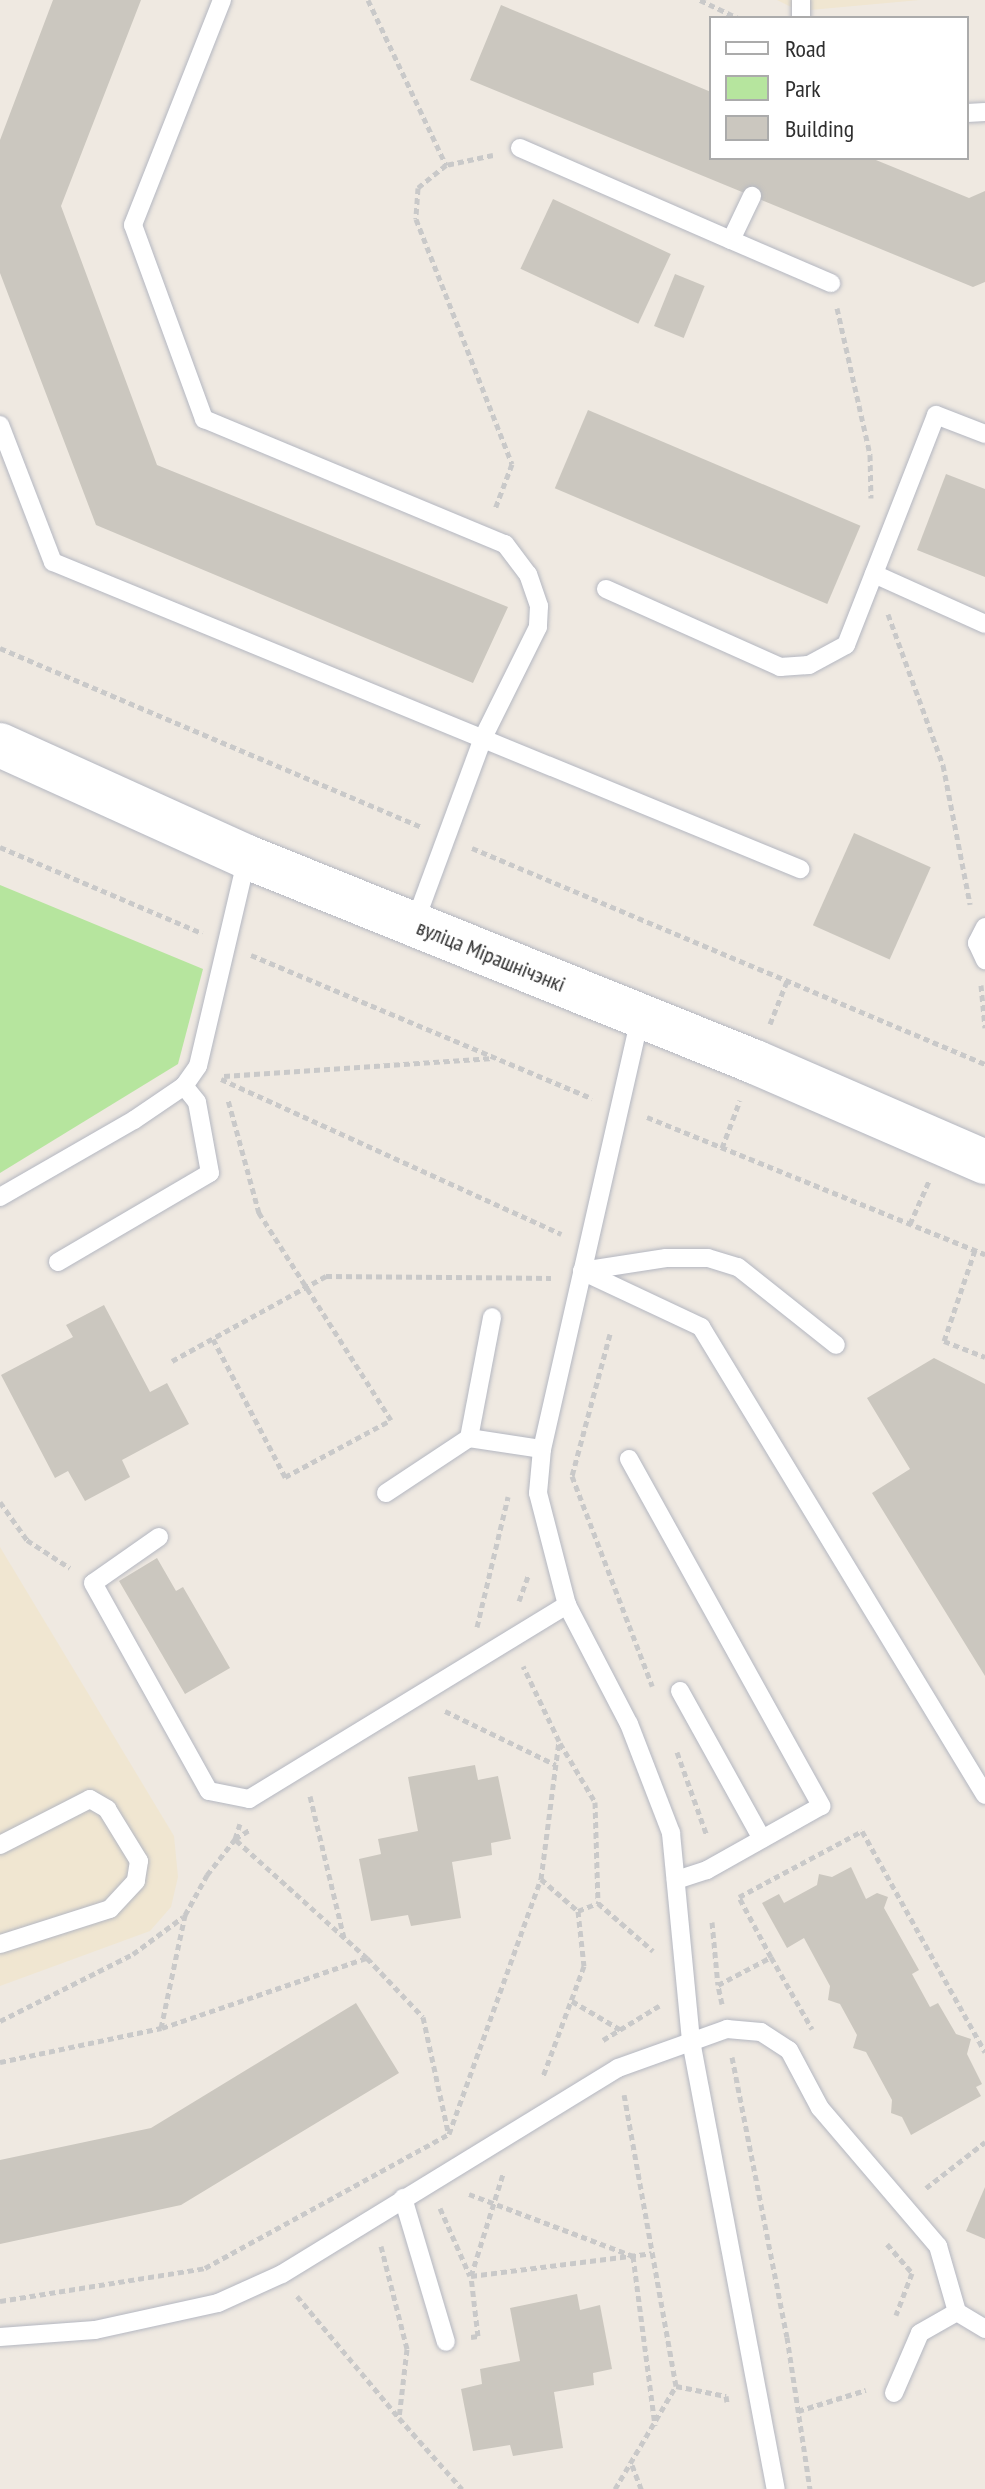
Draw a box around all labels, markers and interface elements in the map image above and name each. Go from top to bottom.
legend [709,16,969,160]
text: Road [785,33,826,64]
text: Park [785,73,821,104]
text: Building [785,113,854,144]
street label: вуліца Мірашнічэнкі [413,914,569,998]

